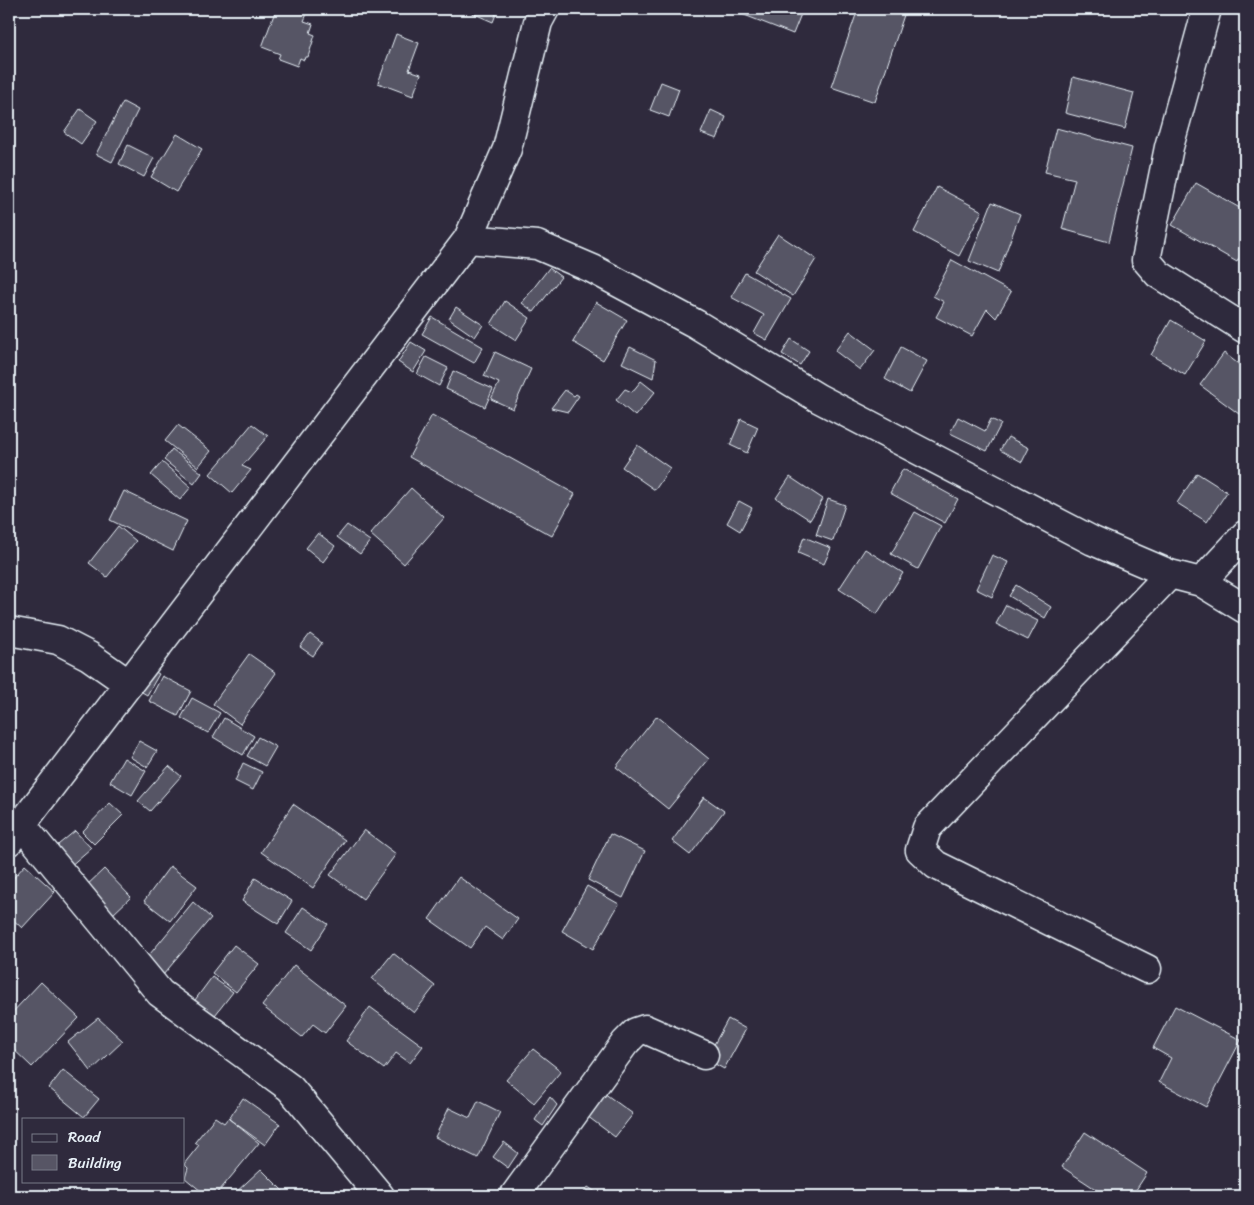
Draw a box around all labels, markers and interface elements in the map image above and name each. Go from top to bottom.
legend [22,1118,185,1182]
text: Road [68,1124,101,1150]
text: Building [68,1150,122,1176]

